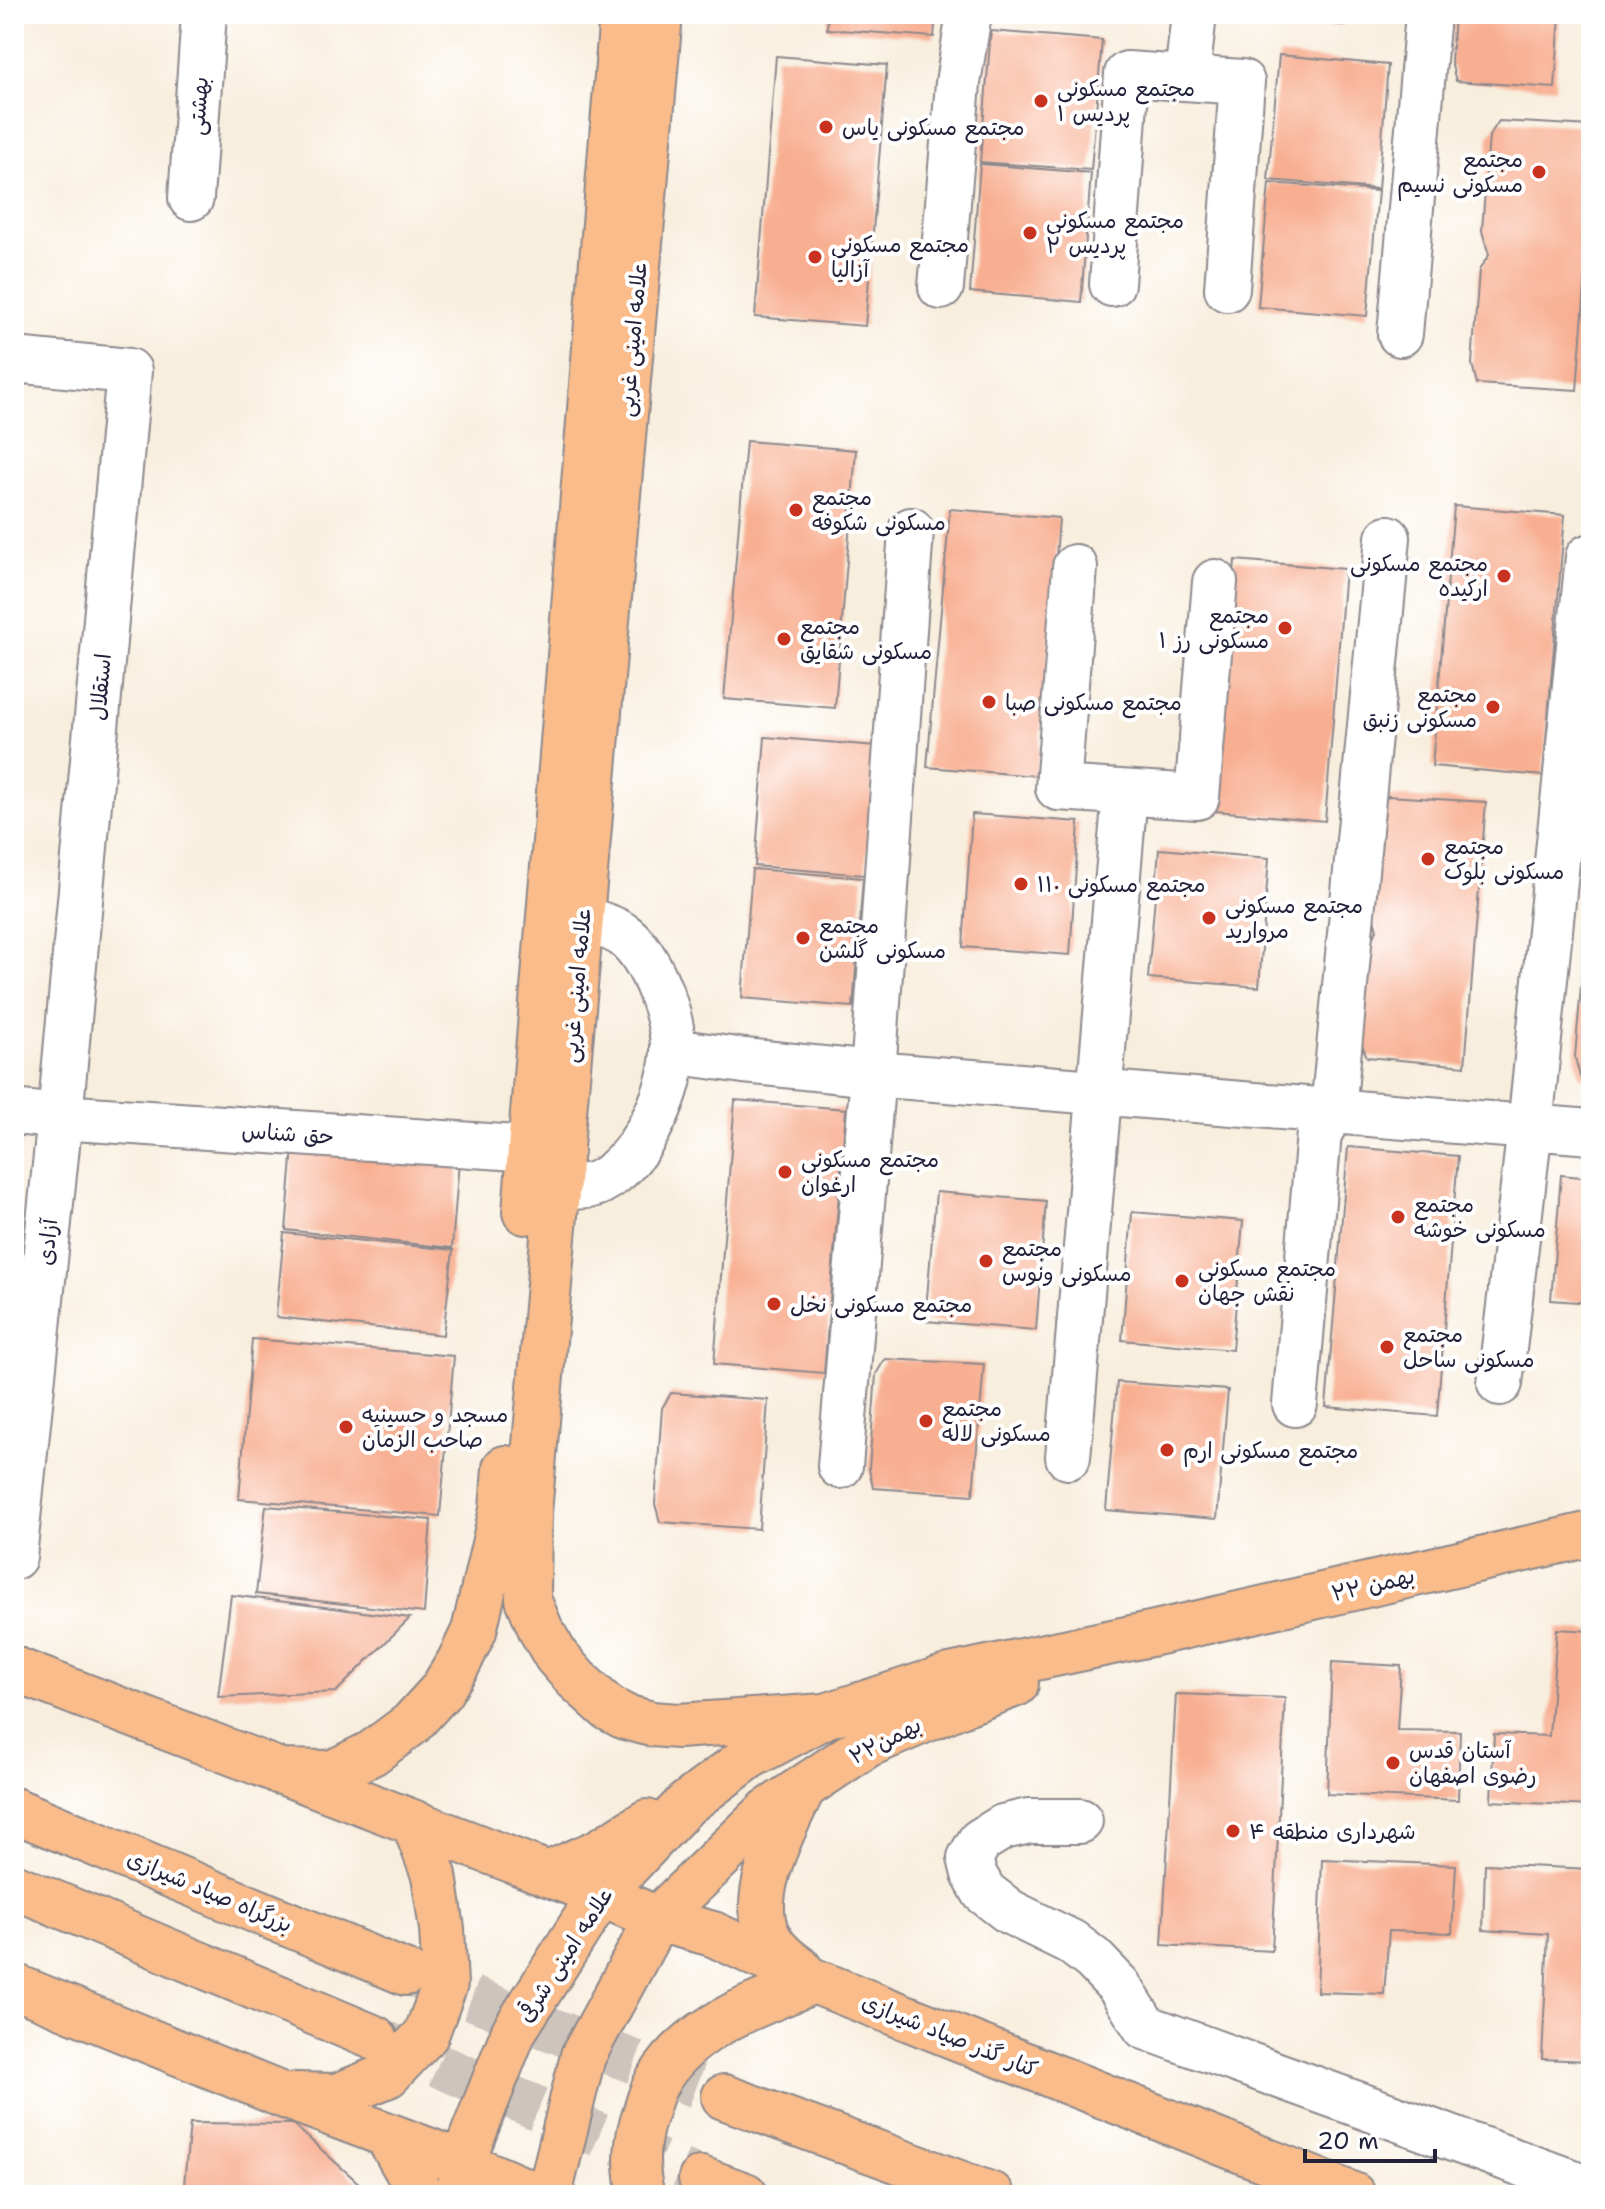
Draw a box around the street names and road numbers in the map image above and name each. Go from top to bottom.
street label: بهشتی [182,76,215,137]
street label: علامه امینی غربی [611,260,654,418]
street label: استقلال [83,652,118,722]
street label: علامه امینی غربی [555,906,598,1064]
street label: حق شناس [241,1116,335,1151]
street label: آزادی [31,1216,65,1267]
street label: ۲۲ بهمن [1329,1561,1418,1608]
street label: ۲۲بهمن [844,1710,926,1771]
street label: بزرگراه صیاد شیرازی [123,1844,297,1939]
street label: علامه امینی شرقی [511,1881,620,2028]
street label: کنار گذر صیاد شیرازی [858,1987,1042,2084]

